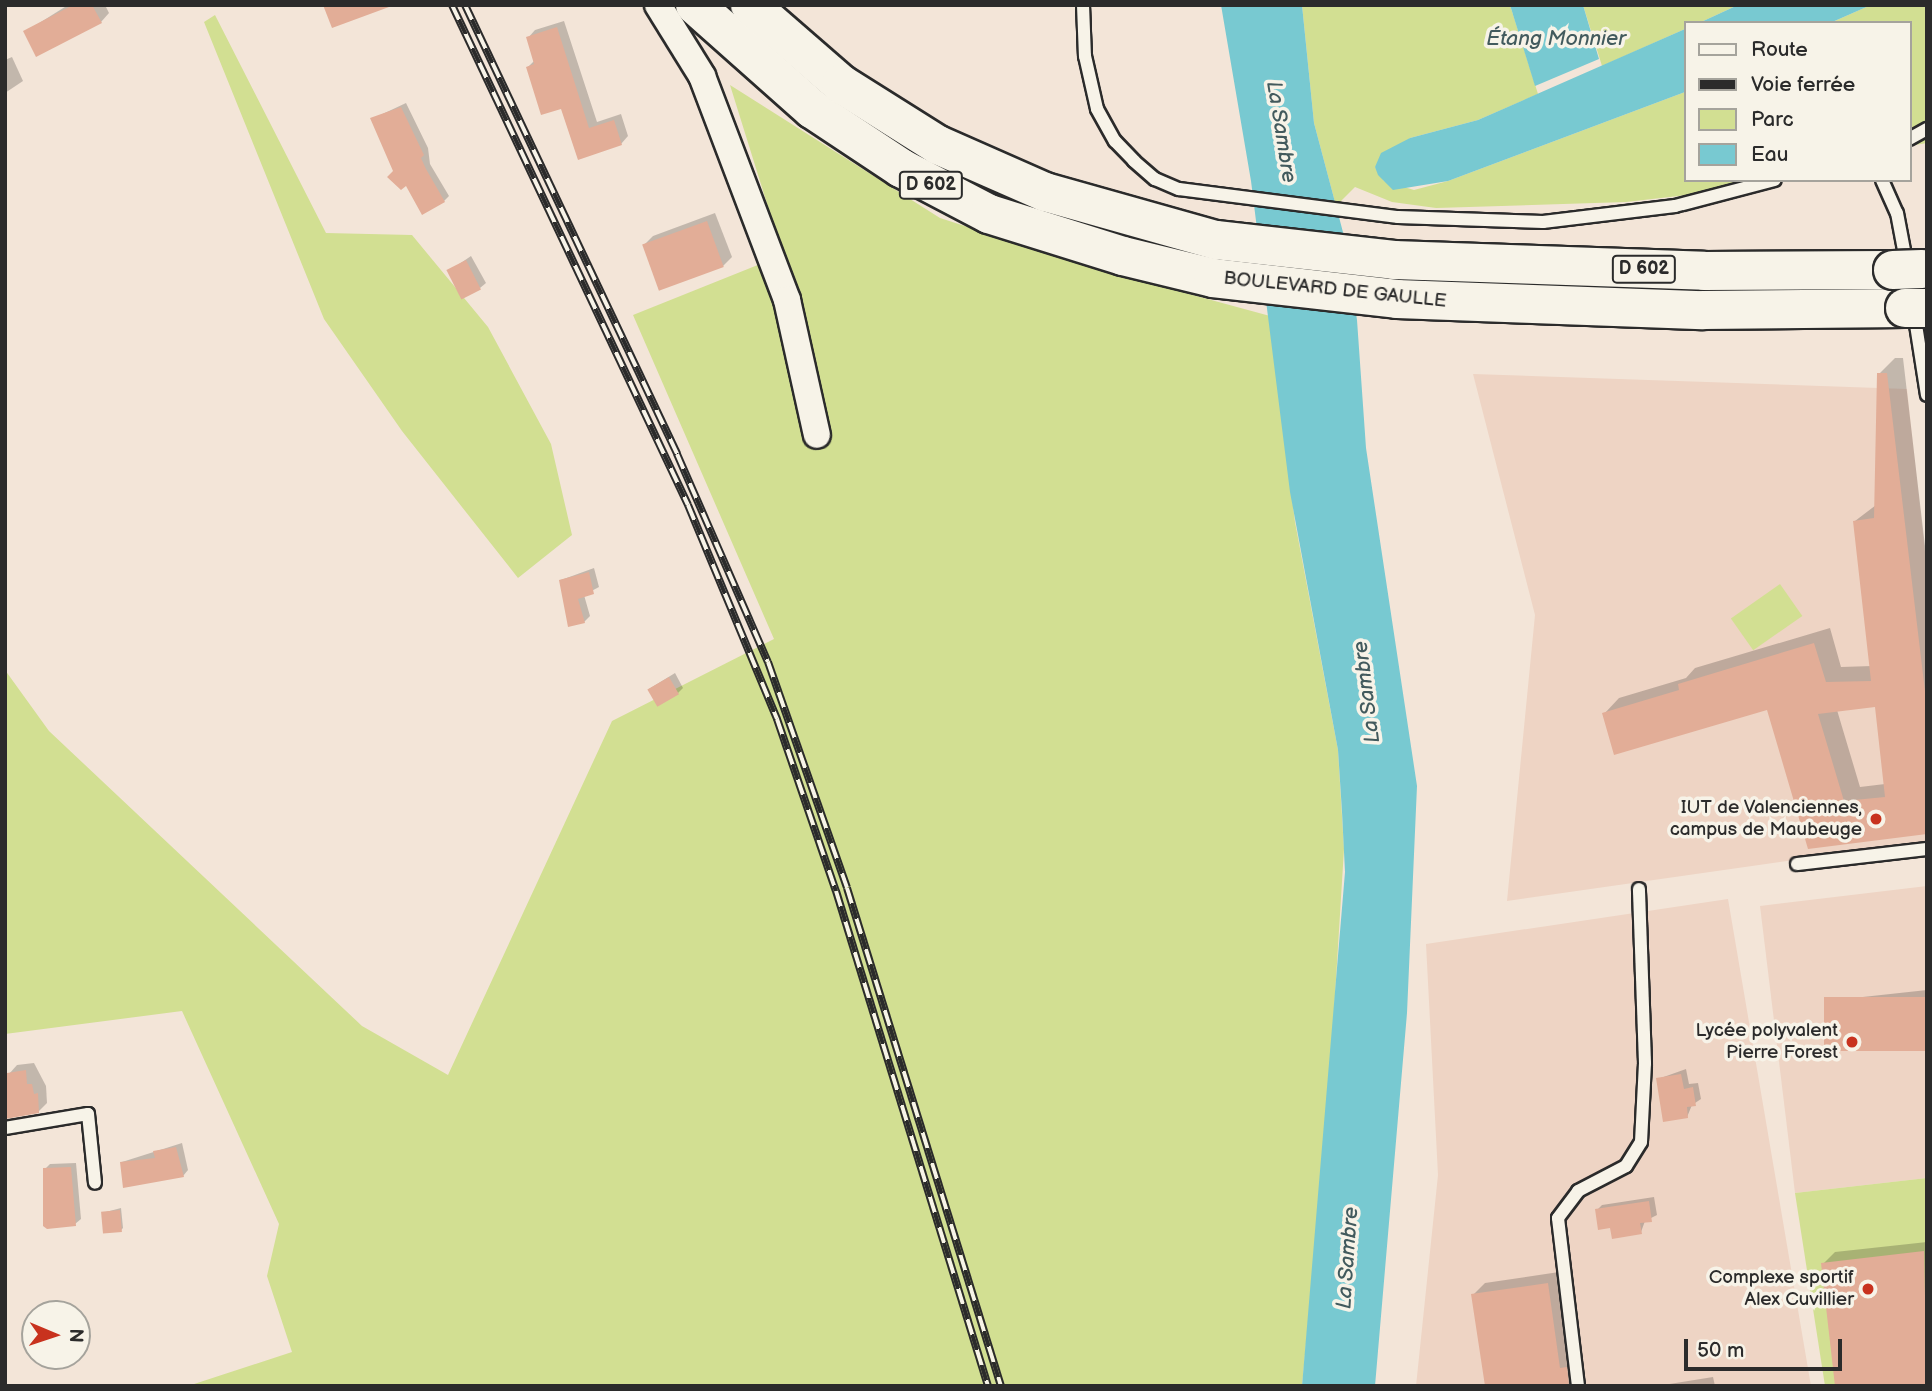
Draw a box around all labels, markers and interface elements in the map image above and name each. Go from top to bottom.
legend [1684,21,1911,182]
water label: Étang Monnier [1486,26,1626,52]
text: Route [1751,37,1808,62]
text: Voie ferrée [1751,72,1855,97]
water label: La Sambre [1260,79,1302,185]
text: Parc [1751,107,1794,132]
text: Eau [1751,142,1788,167]
road number: D 602 [898,170,964,200]
road number: D 602 [1611,255,1677,284]
street label: BOULEVARD DE GAULLE [1222,267,1448,313]
water label: La Sambre [1348,639,1386,745]
place label: IUT de Valenciennes, campus de Maubeuge [1670,797,1862,841]
marker: IUT de Valenciennes, campus de Maubeuge [1868,811,1884,827]
place label: Lycée polyvalent Pierre Forest [1695,1020,1838,1064]
marker: Lycée polyvalent Pierre Forest [1844,1034,1860,1050]
water label: La Sambre [1332,1206,1364,1310]
place label: Complexe sportif Alex Cuvillier [1709,1267,1854,1311]
marker: Complexe sportif Alex Cuvillier [1860,1281,1876,1297]
north arrow [21,1300,91,1370]
scale bar [1687,1324,1844,1368]
text: N [64,1328,87,1343]
text: 50 m [1697,1338,1744,1363]

